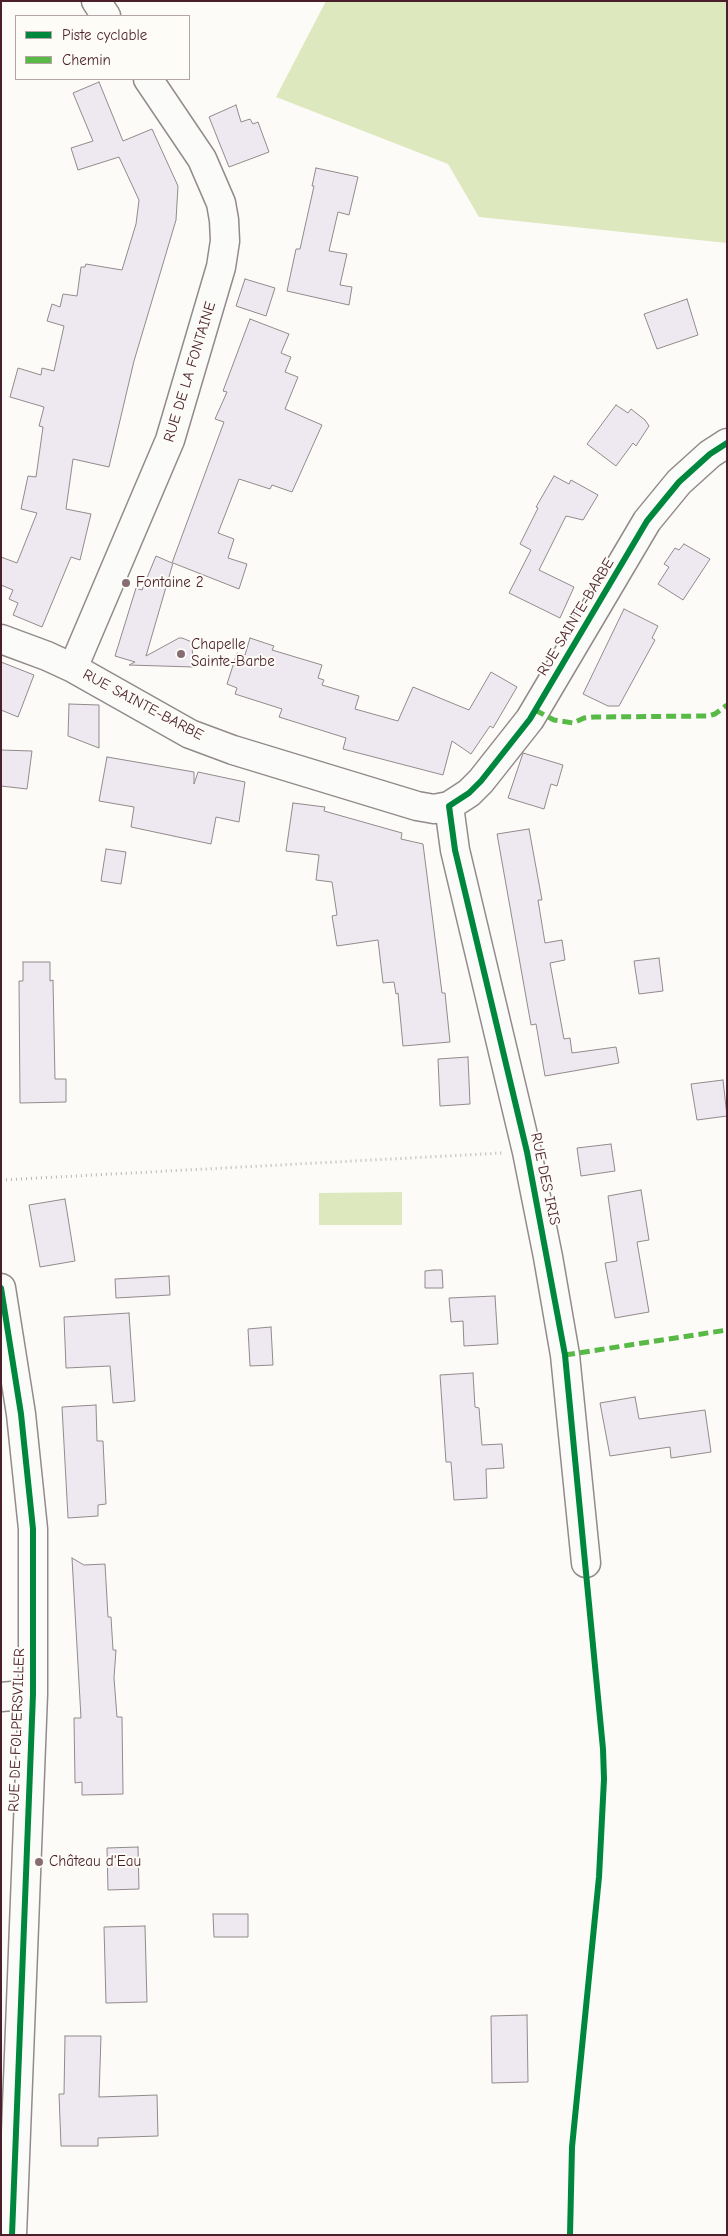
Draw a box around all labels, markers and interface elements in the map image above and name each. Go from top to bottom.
legend [15,15,190,80]
text: Piste cyclable [62,26,147,44]
text: Chemin [62,51,111,69]
street label: RUE DE LA FONTAINE [160,300,220,444]
street label: RUE SAINTE-BARBE [534,555,618,679]
place label: Fontaine 2 [136,574,204,592]
marker: Fontaine 2 [120,577,132,589]
place label: Chapelle Sainte-Barbe [191,636,275,671]
marker: Chapelle Sainte-Barbe [175,648,187,660]
street label: RUE SAINTE-BARBE [80,666,206,744]
street label: RUE DES IRIS [526,1131,564,1227]
street label: RUE DE FOLPERSVILLER [5,1648,29,1812]
place label: Château d'Eau [49,1853,141,1871]
marker: Château d'Eau [33,1856,45,1868]

